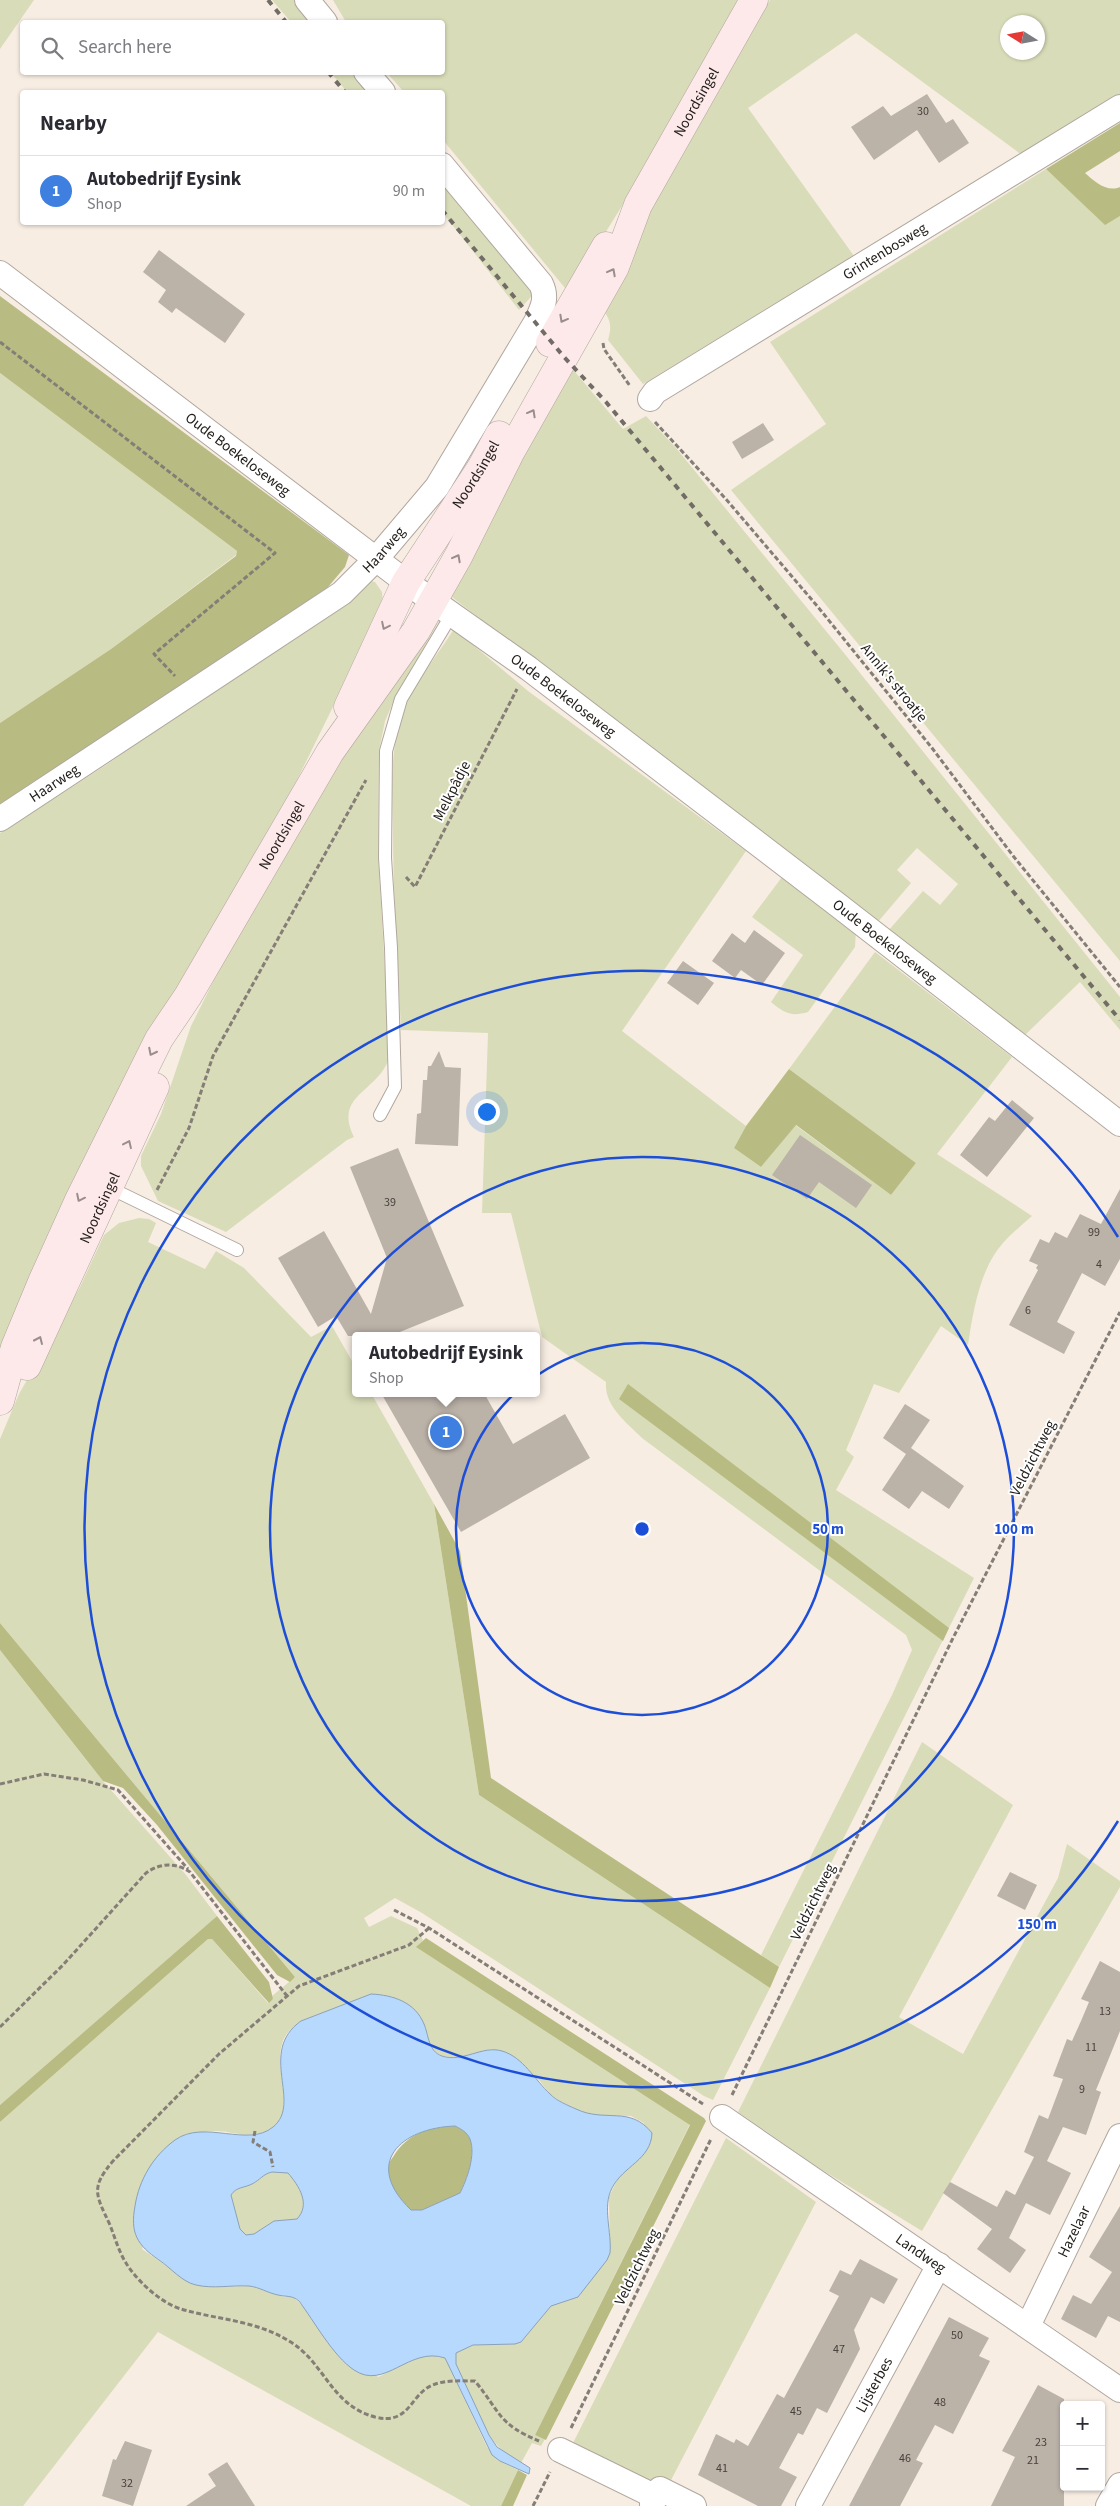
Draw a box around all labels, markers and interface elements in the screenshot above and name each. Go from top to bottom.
north arrow [1000,15,1045,60]
search box [20,20,445,75]
icon: search [38,34,66,62]
text: Search here [78,34,172,61]
street label: Noordsingel [668,64,724,141]
house number: 30 [917,103,929,120]
text: Nearby [40,108,107,138]
text: Autobedrijf Eysink [87,166,241,193]
text: 1 [52,180,60,202]
text: 90 m [393,180,425,202]
text: Shop [87,193,122,215]
street label: Grintenbosweg [839,217,931,285]
one-way arrow [606,268,616,277]
one-way arrow [560,314,570,323]
street label: Oude Boekeloseweg [181,407,295,501]
one-way arrow [526,410,536,419]
street label: Noordsingel [447,437,505,513]
street label: Haarweg [357,521,410,578]
one-way arrow [451,554,461,563]
one-way arrow [381,621,391,630]
street label: Annik's stroatje [856,639,932,727]
street label: Oude Boekeloseweg [506,648,621,742]
street label: Melkpâdje [428,757,476,825]
street label: Haarweg [25,759,84,807]
street label: Noordsingel [253,797,310,874]
street label: Oude Boekeloseweg [828,894,942,989]
one-way arrow [148,1047,158,1056]
your location [474,1099,500,1125]
one-way arrow [122,1140,132,1149]
street label: Noordsingel [74,1169,125,1247]
one-way arrow [76,1192,86,1201]
house number: 39 [384,1194,396,1211]
house number: 99 [1088,1224,1100,1241]
house number: 4 [1096,1256,1102,1273]
house number: 6 [1025,1302,1031,1319]
popup [352,1332,540,1397]
one-way arrow [32,1336,43,1345]
text: Autobedrijf Eysink [369,1340,523,1367]
text: Shop [369,1367,404,1389]
pin: 1 [430,1413,462,1451]
street label: Veldzichtweg [1005,1416,1061,1500]
text: 50 m [812,1519,844,1540]
text: 100 m [994,1519,1034,1540]
centre of rings [633,1520,651,1538]
street label: Veldzichtweg [785,1860,841,1944]
text: 150 m [1017,1914,1057,1935]
house number: 13 [1099,2003,1111,2020]
house number: 11 [1085,2039,1097,2056]
house number: 9 [1079,2081,1085,2098]
street label: Hazelaar [1052,2201,1096,2261]
street label: Veldzichtweg [609,2225,665,2309]
street label: Landweg [891,2229,951,2278]
house number: 50 [951,2327,963,2344]
house number: 47 [833,2341,845,2358]
street label: Lijsterbes [850,2353,898,2416]
house number: 48 [934,2394,946,2411]
map controls [1060,2401,1105,2491]
button: + [1060,2401,1105,2446]
house number: 45 [790,2403,802,2420]
house number: 23 [1035,2434,1047,2451]
button: − [1060,2446,1105,2491]
house number: 46 [899,2450,911,2467]
house number: 21 [1027,2452,1039,2469]
house number: 41 [716,2460,728,2477]
house number: 32 [121,2475,133,2492]

